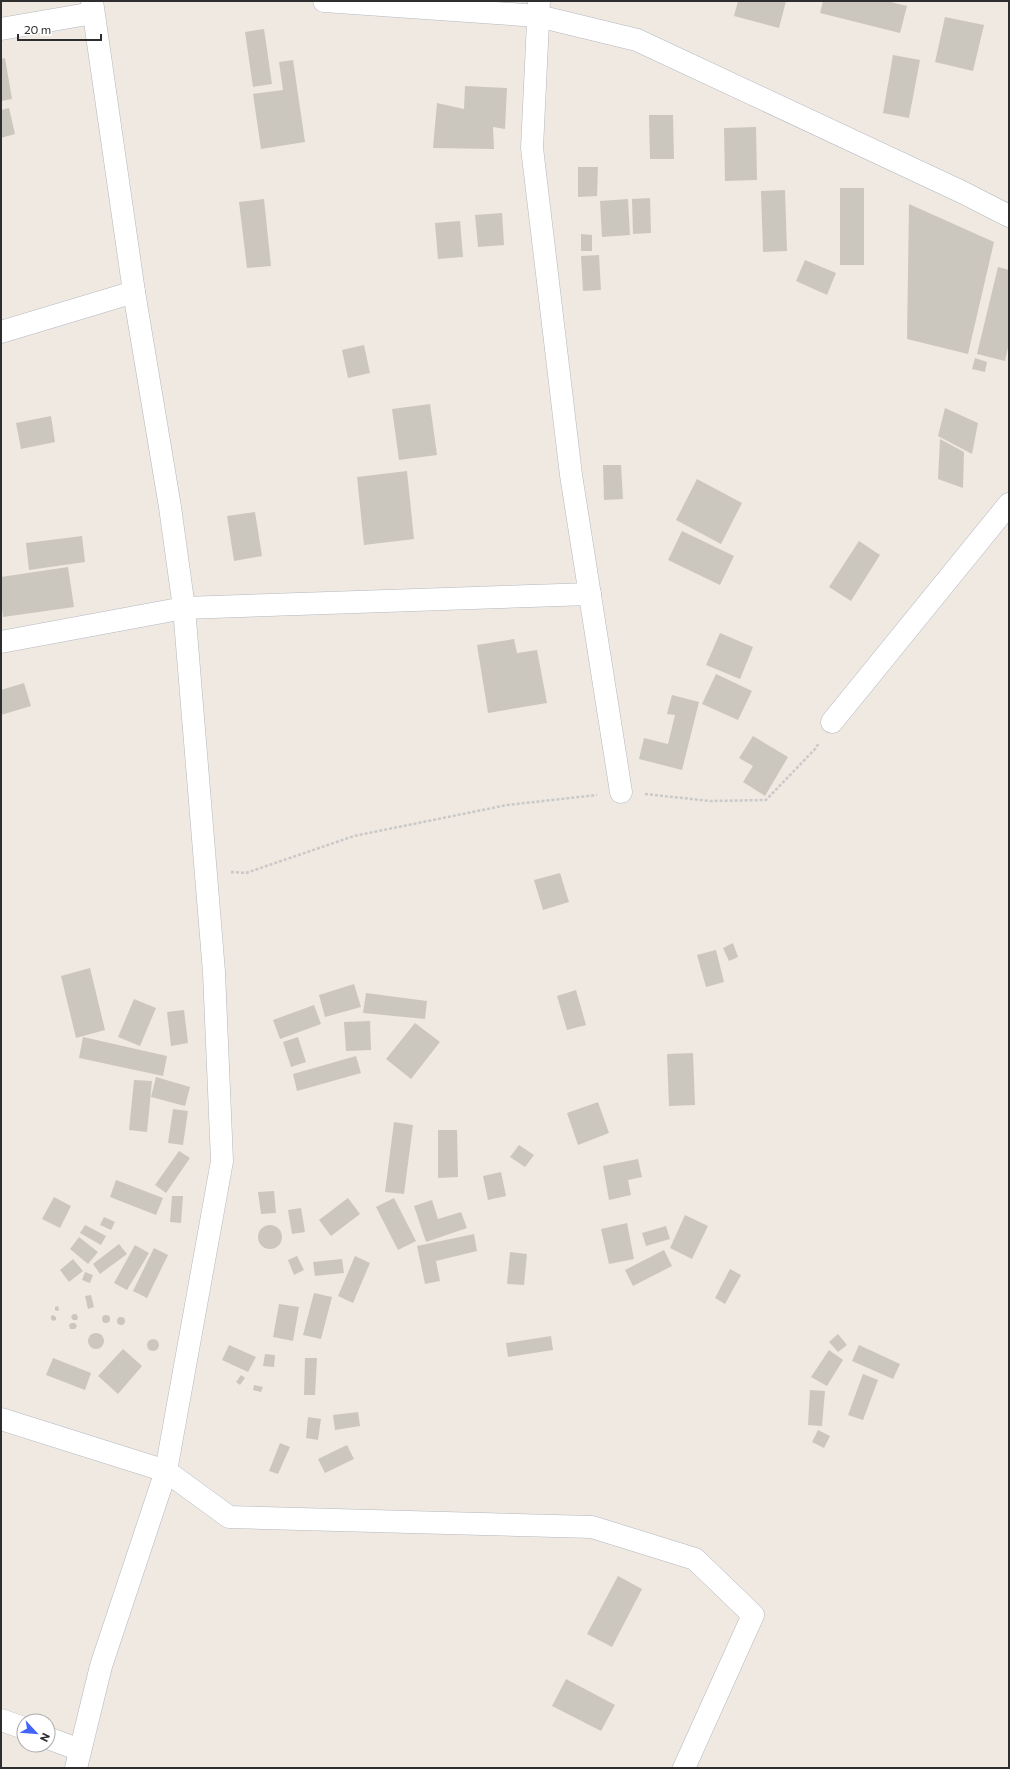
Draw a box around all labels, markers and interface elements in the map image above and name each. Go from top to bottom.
scale bar [18,16,101,42]
text: 20 m [24,22,51,36]
north arrow [16,1713,56,1753]
text: N [38,1731,53,1744]

